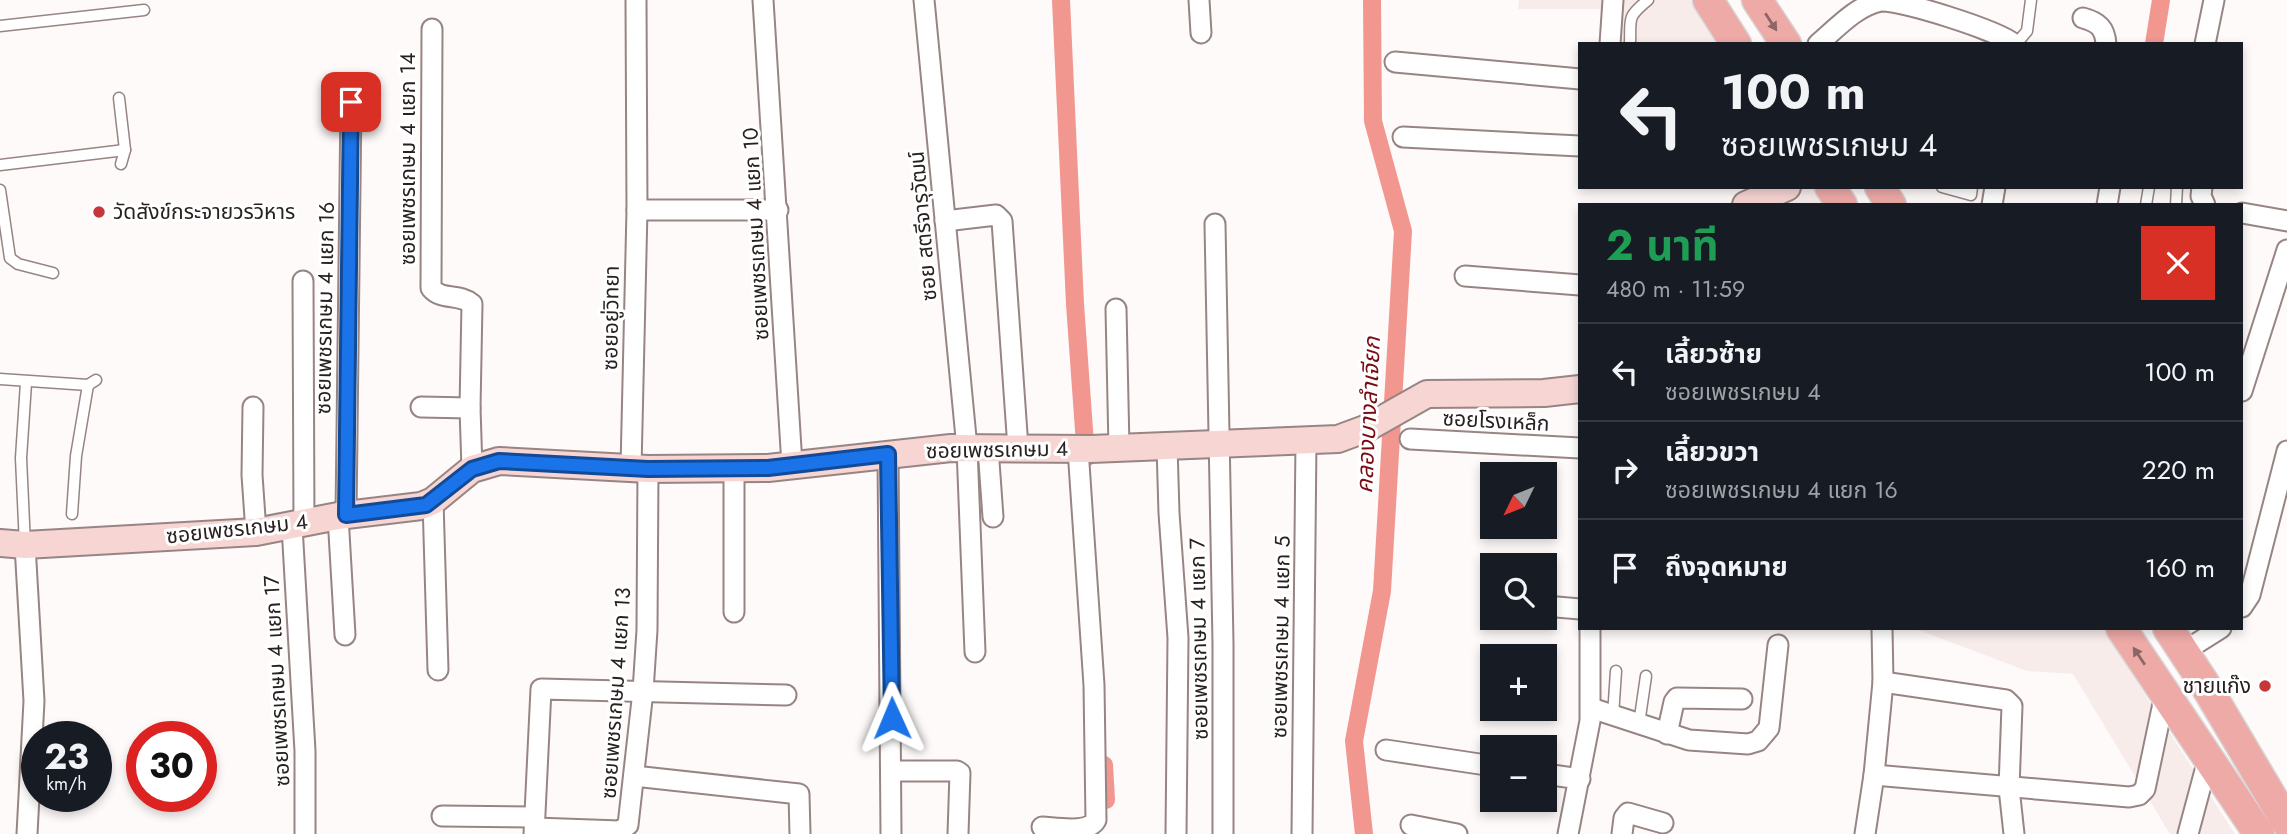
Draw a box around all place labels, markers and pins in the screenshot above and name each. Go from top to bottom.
pin [321,72,381,132]
place label: วัดสังข์กระจายวรวิหาร [113,197,295,227]
marker: วัดสังข์กระจายวรวิหาร [91,204,107,220]
place label: ชายแก๊ง [2183,671,2251,701]
marker: ชายแก๊ง [2257,678,2273,694]

